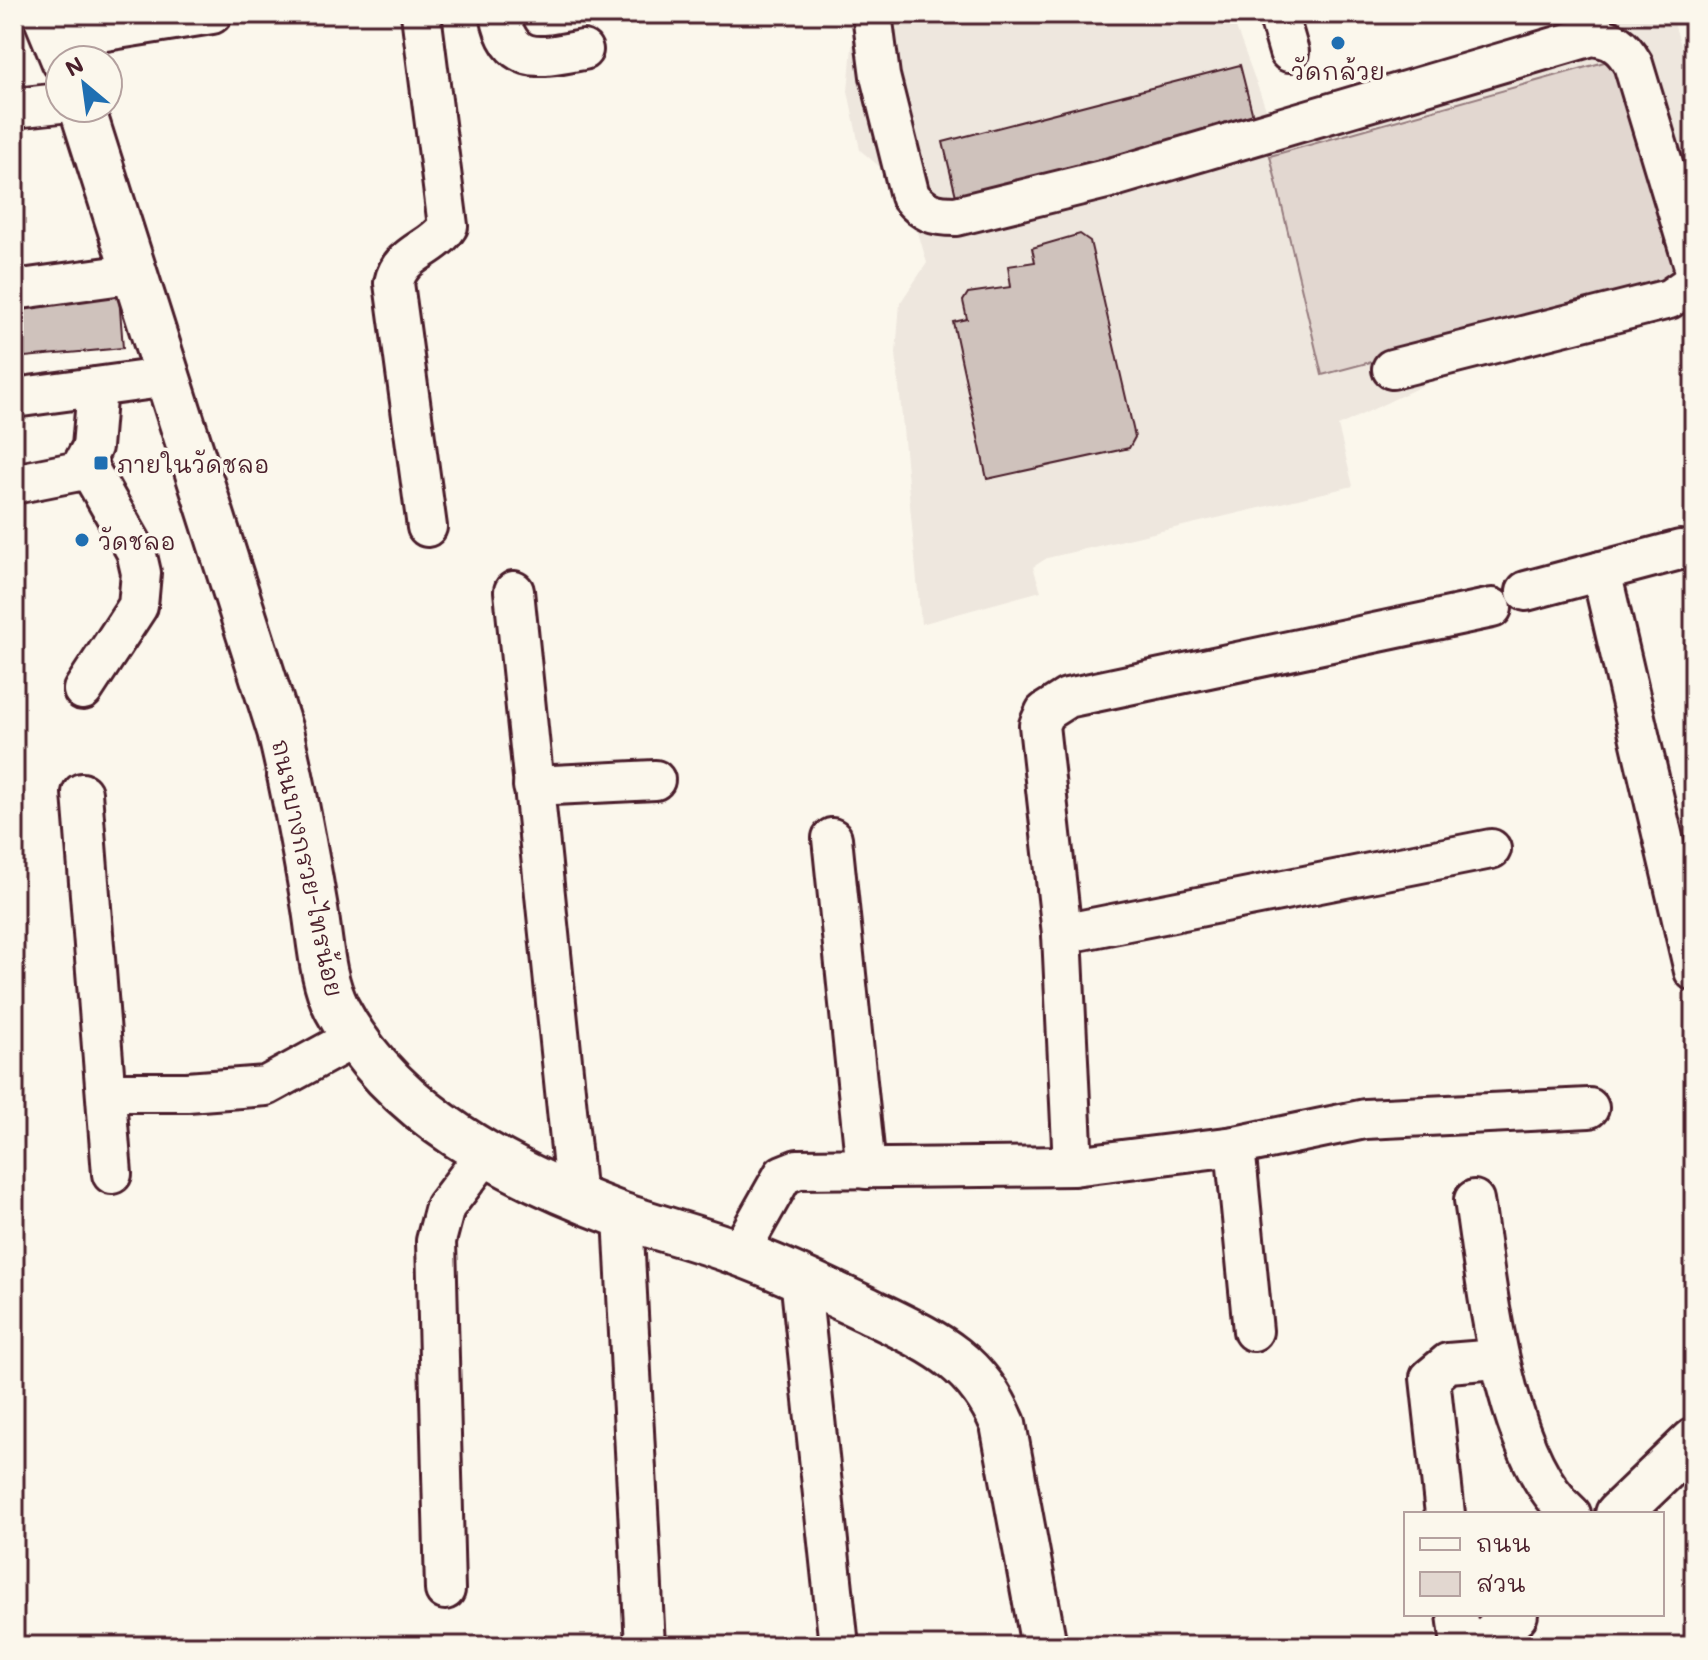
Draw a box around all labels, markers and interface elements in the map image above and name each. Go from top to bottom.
marker: วัดกล้วย [1329,34,1347,52]
north arrow [44,44,124,124]
text: N [60,49,88,83]
place label: วัดกล้วย [1291,55,1385,86]
place label: ภายในวัดชลอ [117,448,270,479]
marker: ภายในวัดชลอ [92,454,110,472]
place label: วัดชลอ [98,525,176,556]
marker: วัดชลอ [73,531,91,549]
street label: ถนนบางกรวย-ไทรน้อย [266,736,350,1000]
legend [1404,1512,1664,1616]
text: ถนน [1476,1527,1530,1558]
text: สวน [1476,1567,1526,1598]

